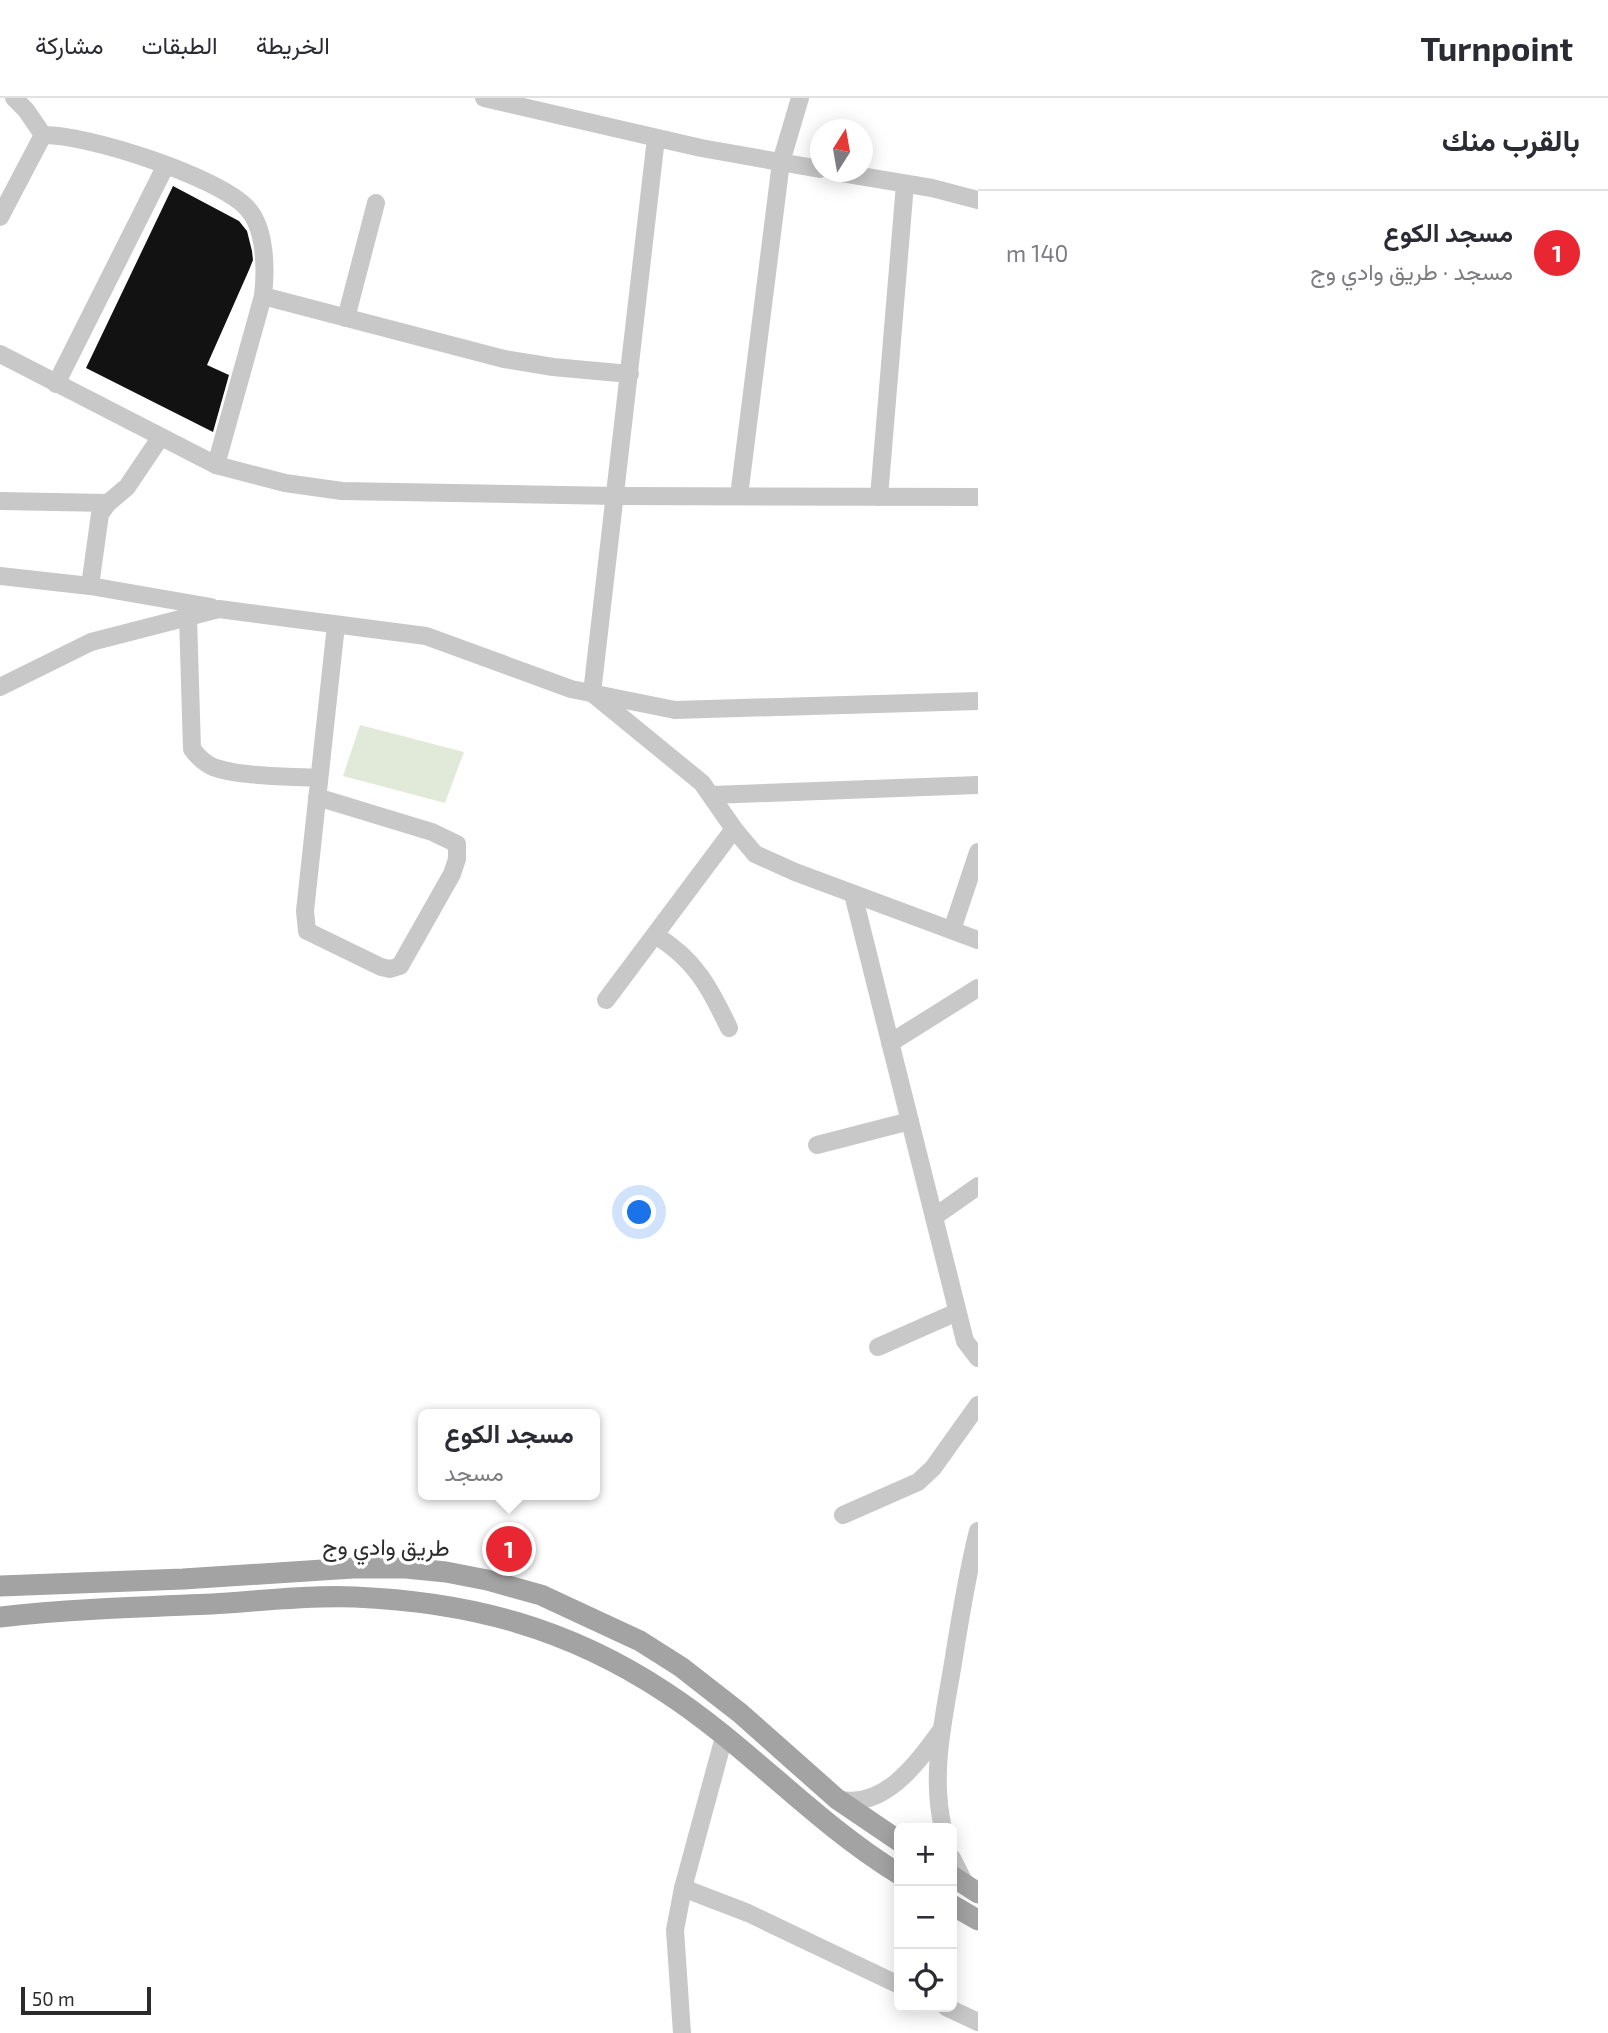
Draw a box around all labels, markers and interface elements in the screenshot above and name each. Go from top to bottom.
text: Turnpoint [1421,28,1573,68]
text: مشاركة [35,30,103,59]
text: الطبقات [141,30,218,59]
text: الخريطة [256,30,330,59]
north arrow [810,119,873,182]
text: بالقرب منك [1442,121,1580,157]
text: مسجد الكوع [1383,216,1513,247]
text: 140 m [1006,239,1068,267]
text: 1 [1552,239,1562,267]
text: مسجد · طريق وادي وج [1310,257,1513,285]
your location [622,1195,656,1229]
popup [418,1409,600,1500]
text: مسجد الكوع [444,1417,574,1448]
text: مسجد [444,1458,504,1486]
pin: 1 [486,1523,532,1575]
street label: طريق وادي وج [322,1531,450,1567]
map controls [894,1823,957,2012]
button: + [894,1823,957,1886]
button: − [894,1886,957,1949]
button: locate [894,1949,957,2012]
scale bar [21,1984,150,2016]
text: 50 m [32,1987,75,2010]

